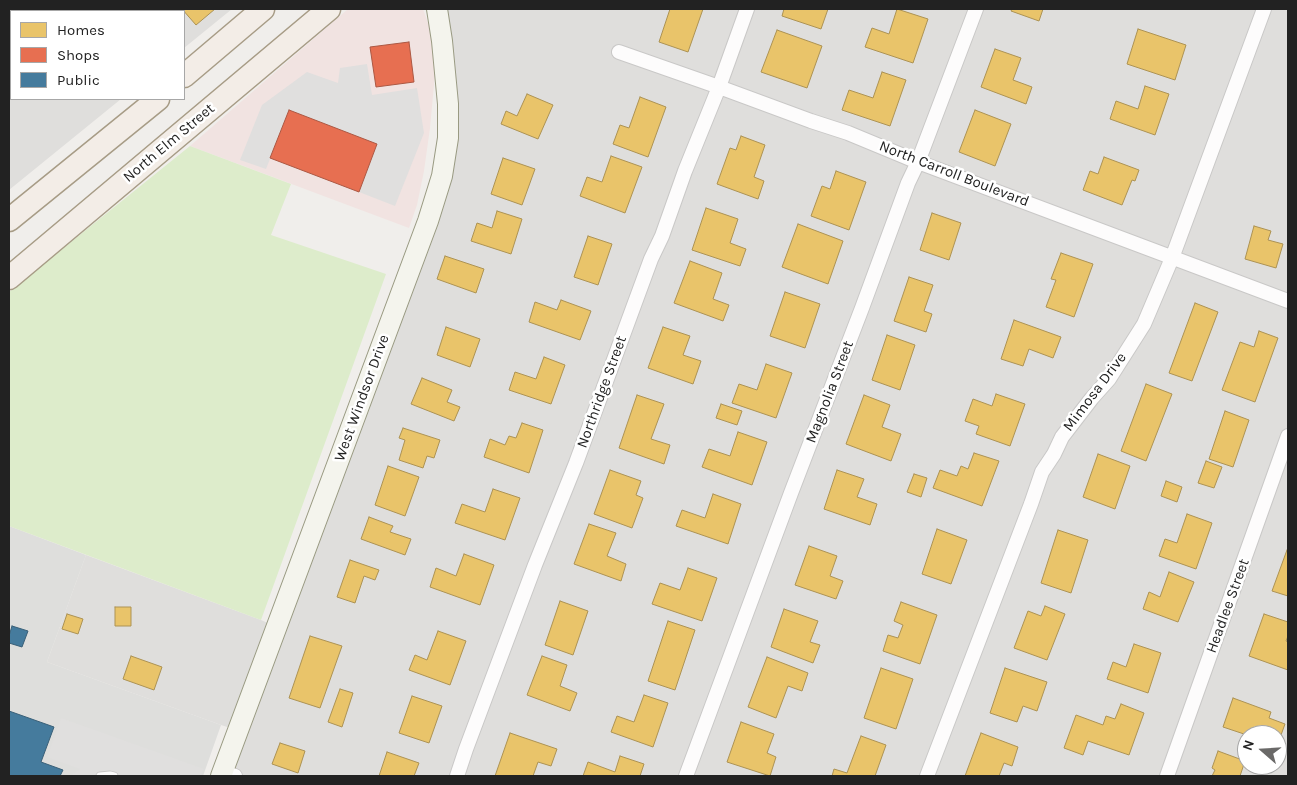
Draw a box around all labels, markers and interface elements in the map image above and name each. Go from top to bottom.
legend [10,10,185,100]
text: Homes [57,21,105,39]
text: Shops [57,46,100,64]
text: Public [57,71,100,89]
street label: North Elm Street [120,100,218,186]
street label: North Carroll Boulevard [876,137,1032,211]
street label: West Windsor Drive [331,332,393,464]
street label: Northridge Street [573,333,631,451]
street label: Magnolia Street [802,338,858,446]
street label: Mimosa Drive [1059,349,1131,435]
street label: Headlee Street [1203,556,1253,656]
north arrow [1237,725,1287,775]
text: N [1239,738,1258,753]

